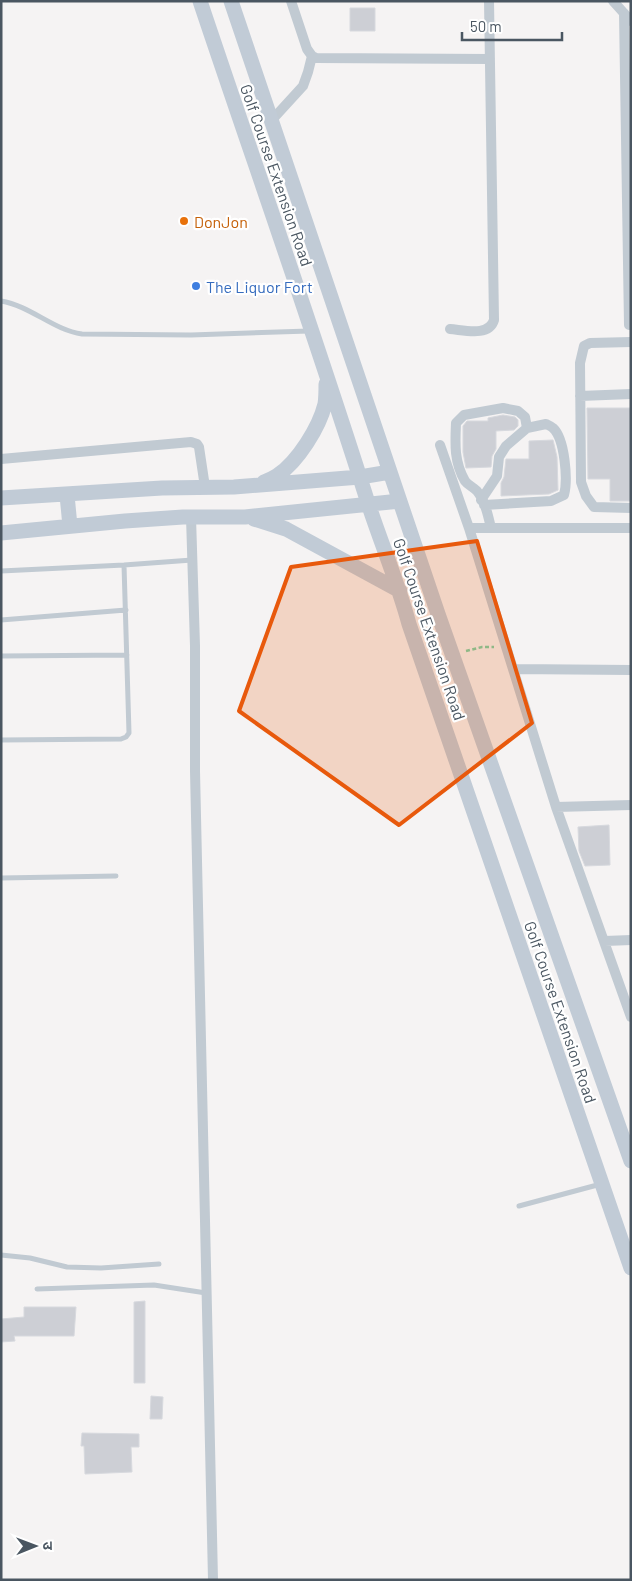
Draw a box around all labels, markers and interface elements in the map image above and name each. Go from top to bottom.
scale bar [462,10,562,42]
text: 50 m [470,17,502,35]
street label: Golf Course Extension Road [237,82,317,268]
place label: DonJon [194,212,248,231]
marker: DonJon [178,215,190,227]
place label: The Liquor Fort [206,277,313,296]
marker: The Liquor Fort [190,280,202,292]
street label: Golf Course Extension Road [390,536,470,722]
street label: Golf Course Extension Road [521,919,601,1105]
north arrow [10,1521,60,1571]
text: उ [40,1542,57,1551]

